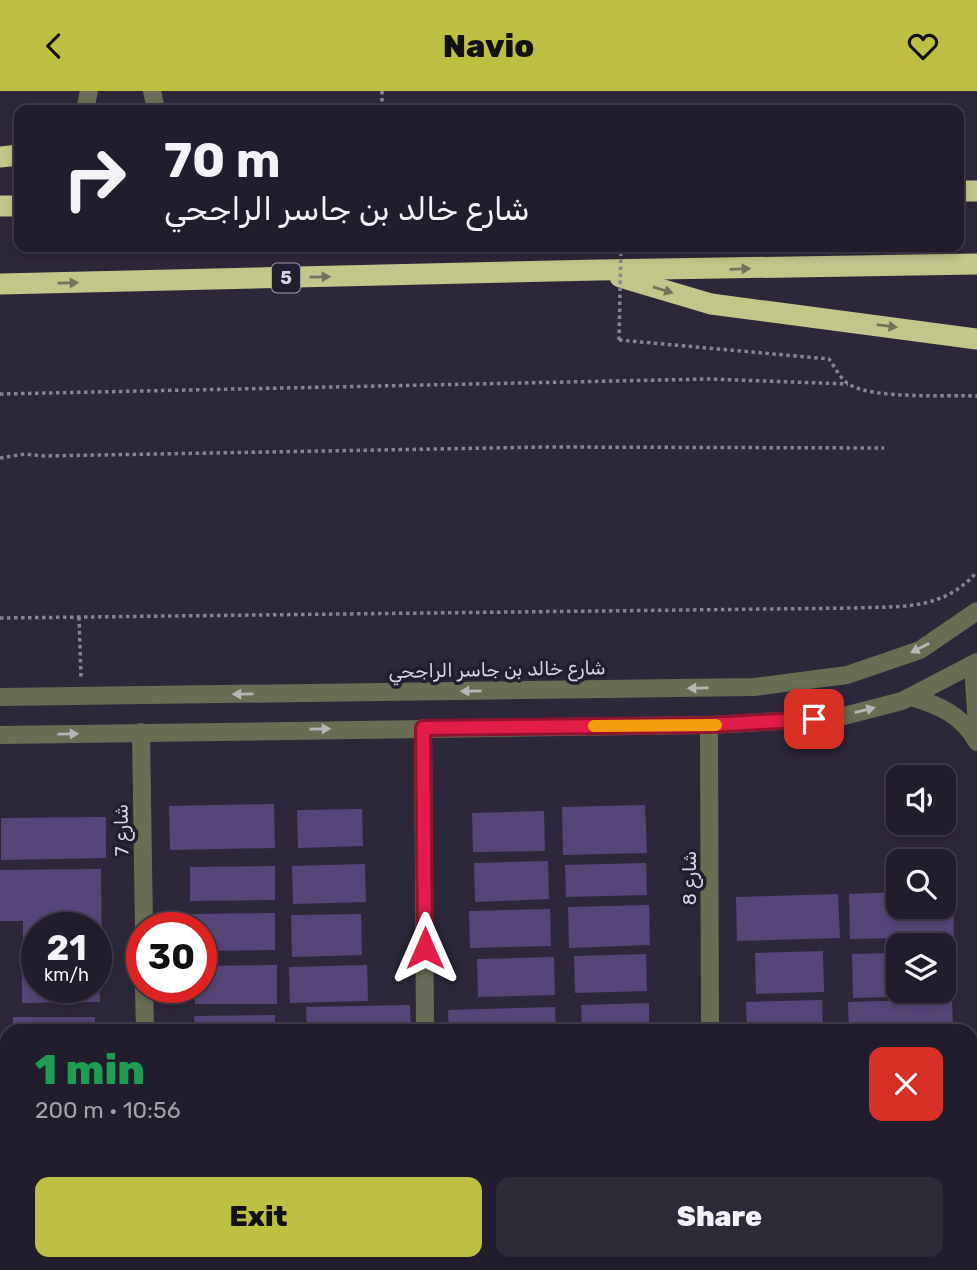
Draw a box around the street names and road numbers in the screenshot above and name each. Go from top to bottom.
road number: 5 [272,263,300,293]
street label: شارع خالد بن جاسر الراجحي [388,656,606,686]
street label: شارع 7 [110,804,135,856]
street label: شارع 8 [678,851,703,905]

